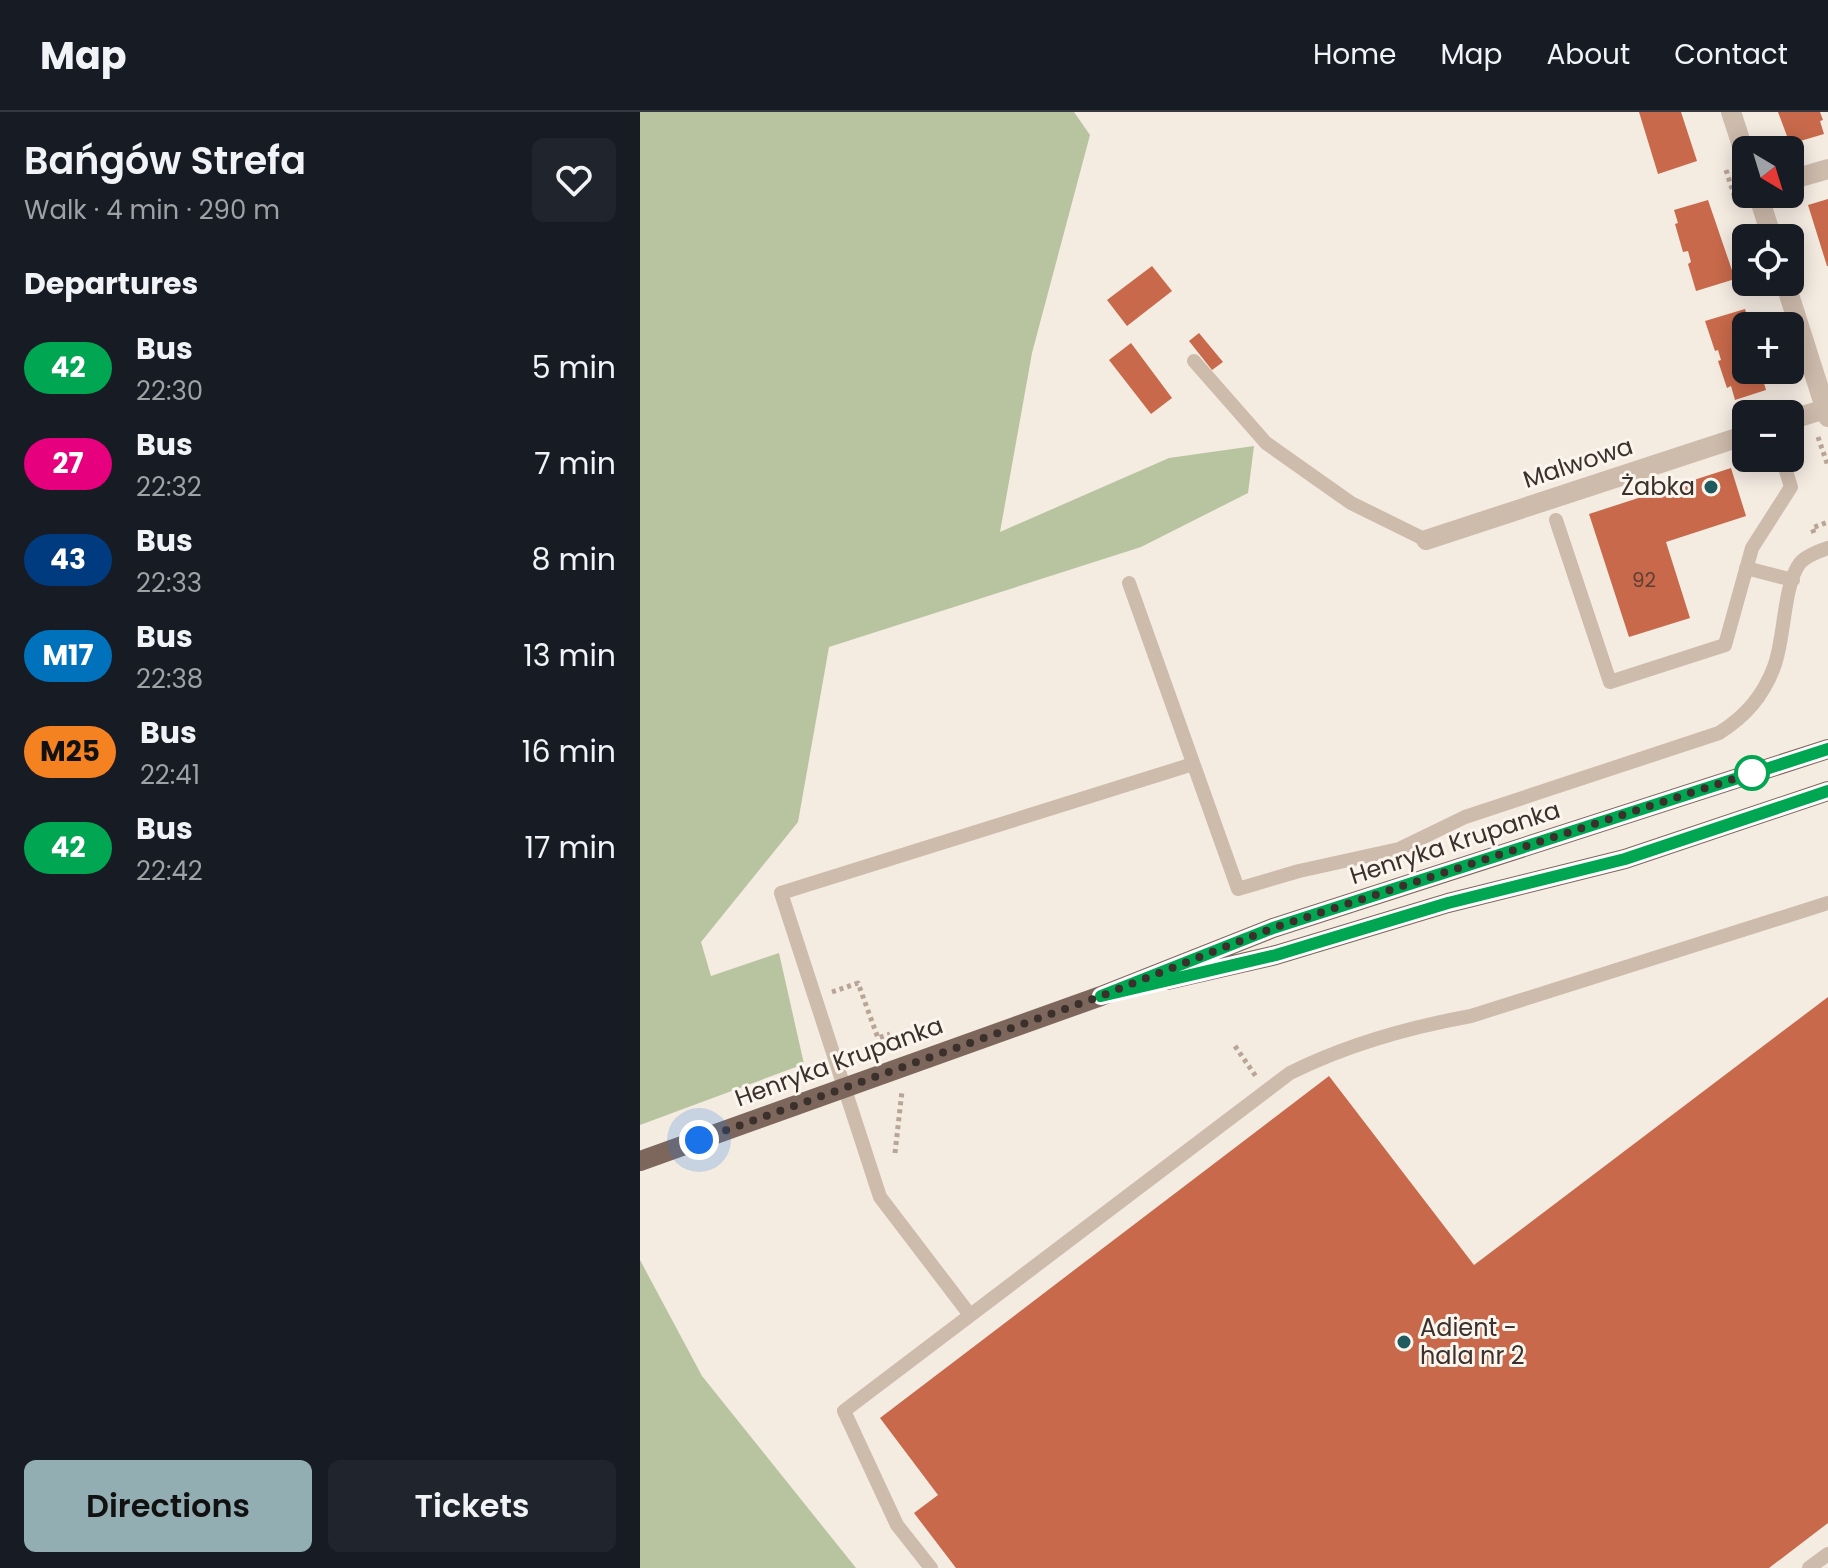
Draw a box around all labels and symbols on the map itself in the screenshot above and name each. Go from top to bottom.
north arrow [1732,136,1804,208]
street label: Malwowa [1519,429,1637,496]
place label: Żabka [1621,470,1695,503]
marker: Żabka [1702,478,1720,496]
house number: 92 [1632,566,1656,594]
unlabelled marker [1735,756,1769,790]
street label: Henryka Krupanka [1345,793,1564,892]
street label: Henryka Krupanka [730,1009,948,1115]
your location [679,1120,719,1160]
place label: Adient - hala nr 2 [1420,1311,1525,1372]
marker: Adient - hala nr 2 [1395,1333,1413,1351]

